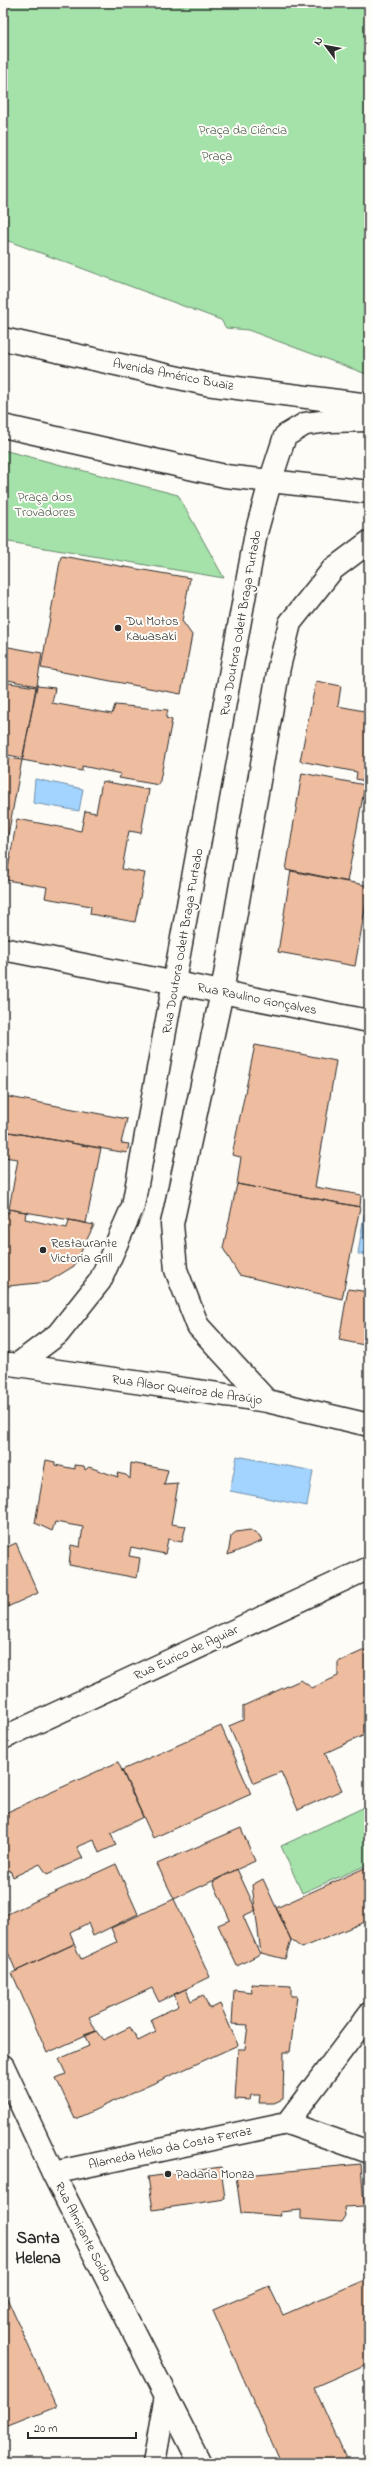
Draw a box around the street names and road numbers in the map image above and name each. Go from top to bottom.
street label: Avenida Américo Buaiz [111,354,236,396]
street label: Rua Doutora Odett Braga Furtado [215,529,268,717]
street label: Rua Doutora Odett Braga Furtado [157,847,210,1035]
street label: Rua Raulino Gonçalves [196,978,319,1020]
street label: Rua Alaor Queiroz de Araújo [111,1370,264,1410]
street label: Rua Eurico de Aguiar [131,1620,243,1686]
street label: Alameda Helio da Costa Ferraz [87,2121,254,2175]
street label: Rua Almirante Soído [50,2179,117,2285]

